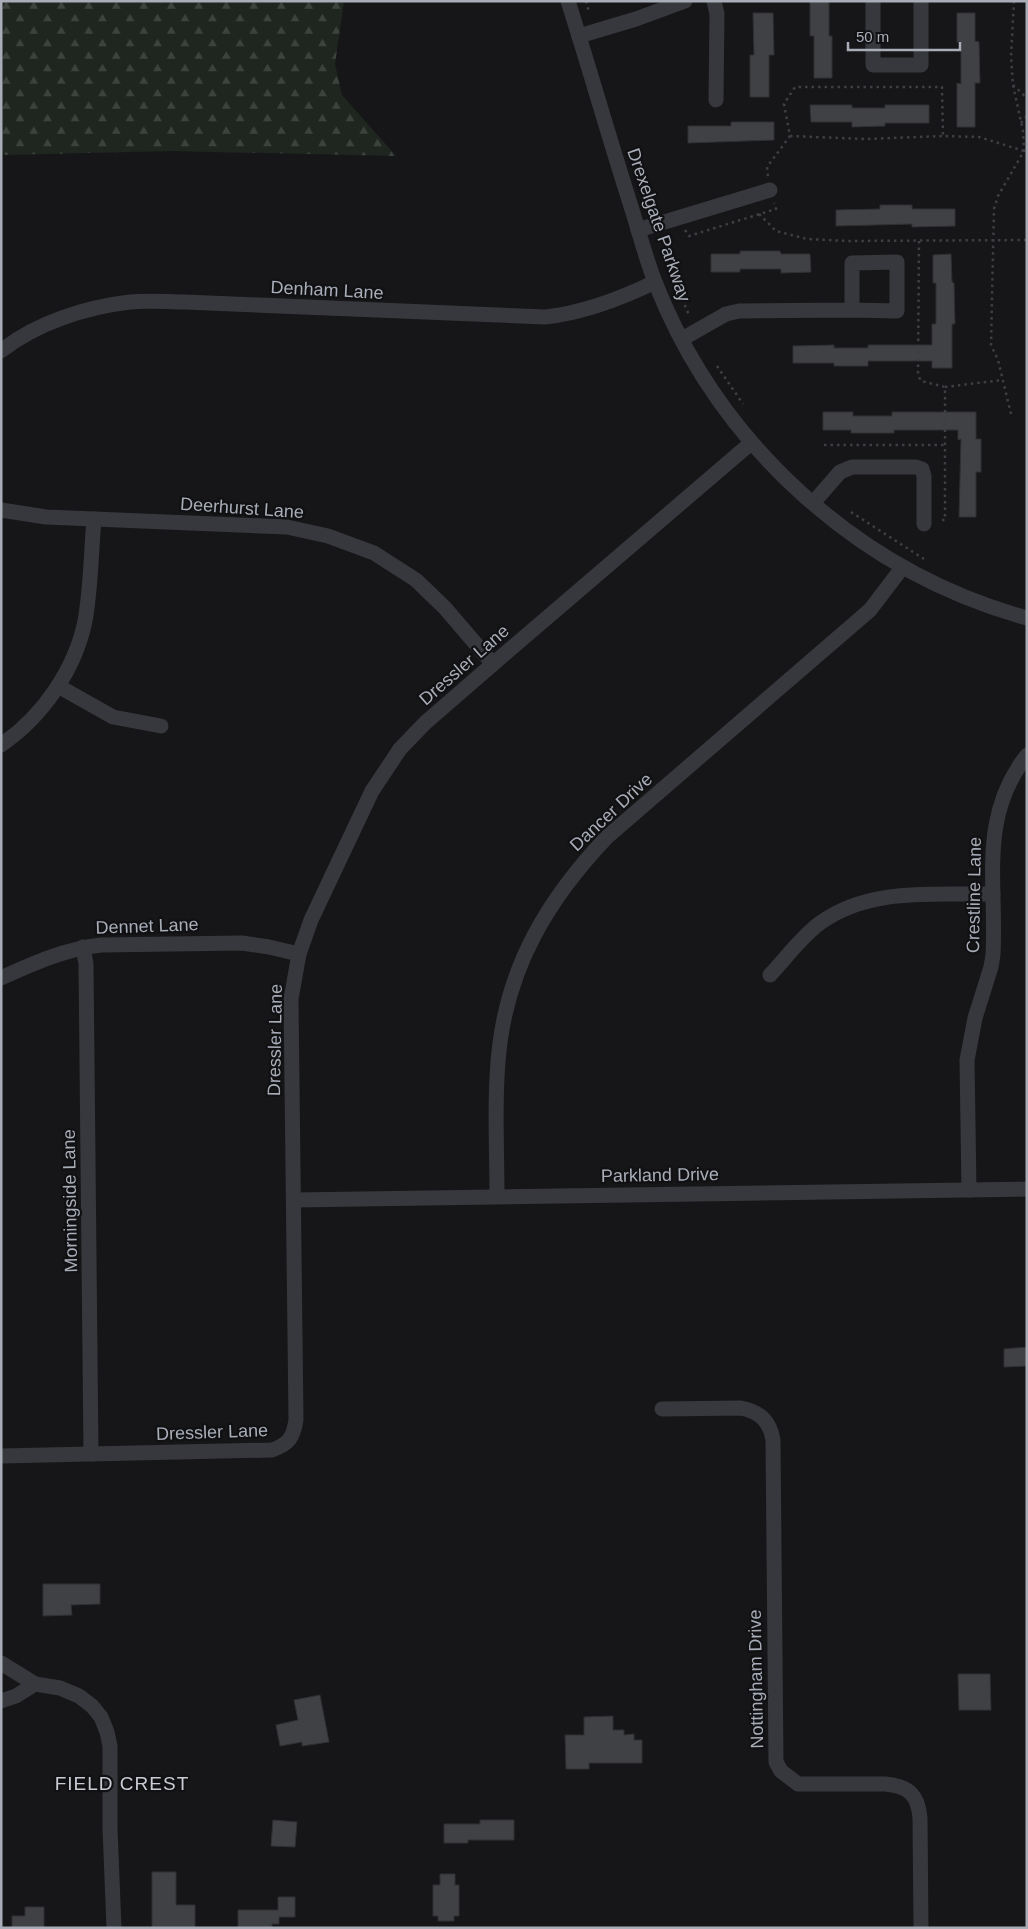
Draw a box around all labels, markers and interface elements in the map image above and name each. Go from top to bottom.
scale bar [848,20,960,52]
text: 50 m [856,28,889,45]
street label: Drexelgate Parkway [623,146,695,304]
street label: Denham Lane [270,277,384,303]
street label: Deerhurst Lane [179,494,305,522]
street label: Dressler Lane [415,621,513,709]
street label: Dancer Drive [566,769,656,855]
street label: Crestline Lane [963,837,985,953]
street label: Dennet Lane [95,914,199,938]
street label: Dressler Lane [264,984,286,1096]
street label: Morningside Lane [59,1129,81,1273]
street label: Parkland Drive [601,1164,719,1186]
street label: Dressler Lane [156,1420,268,1444]
street label: Nottingham Drive [745,1609,767,1749]
district label: FIELD CREST [55,1773,189,1794]

